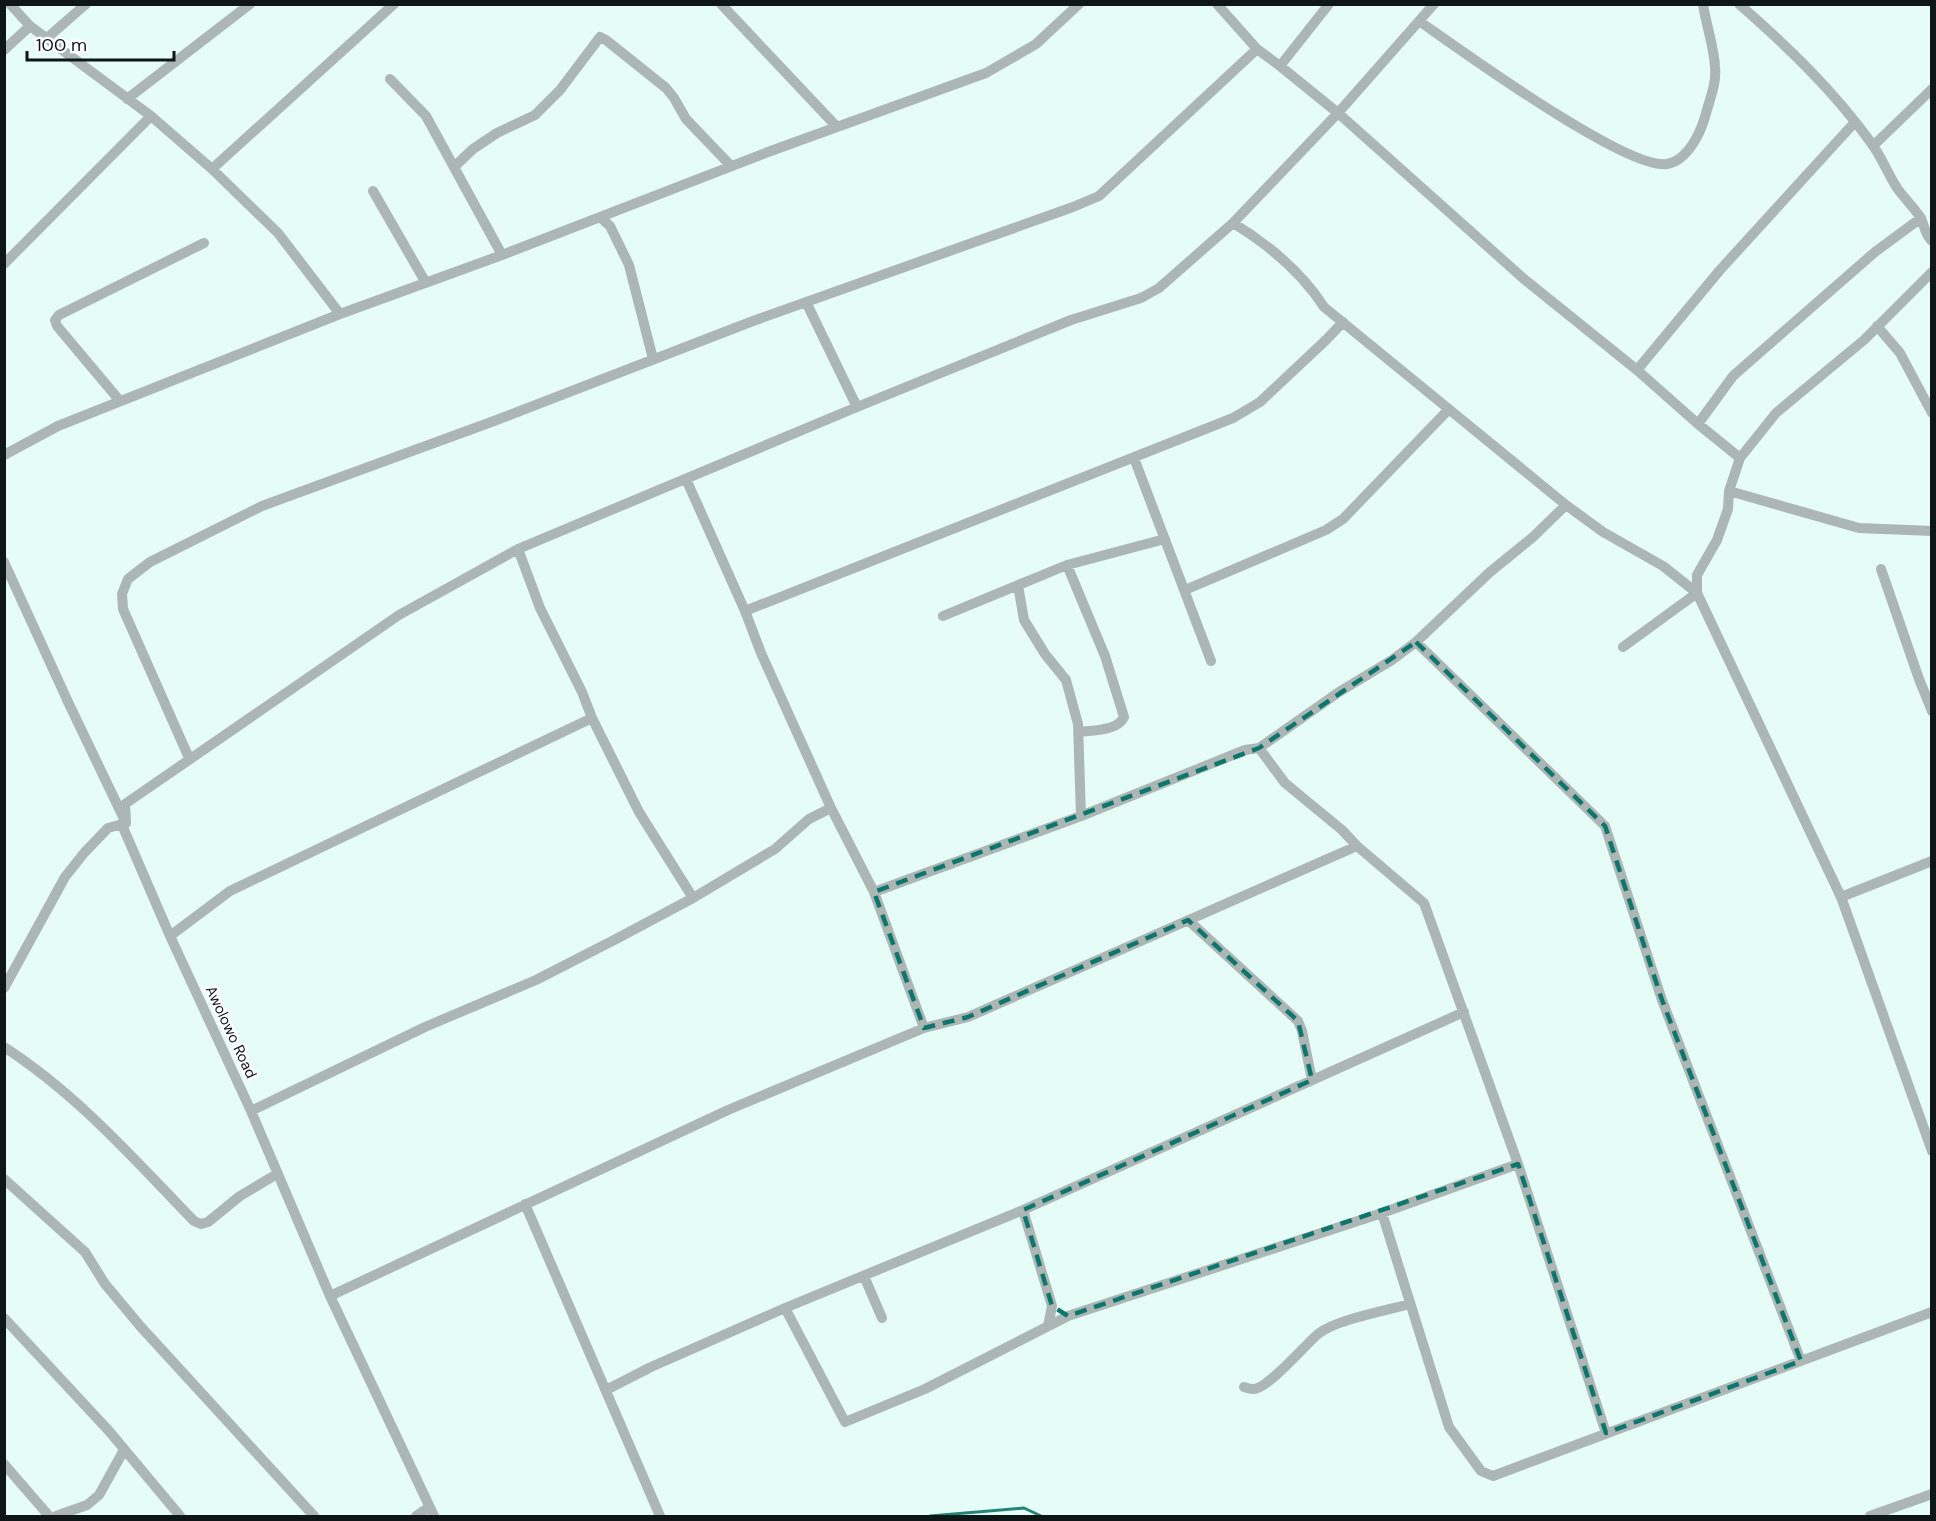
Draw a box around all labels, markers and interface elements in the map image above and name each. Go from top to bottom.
scale bar [27,24,174,62]
text: 100 m [36,33,87,57]
street label: Awolowo Road [201,982,261,1082]

